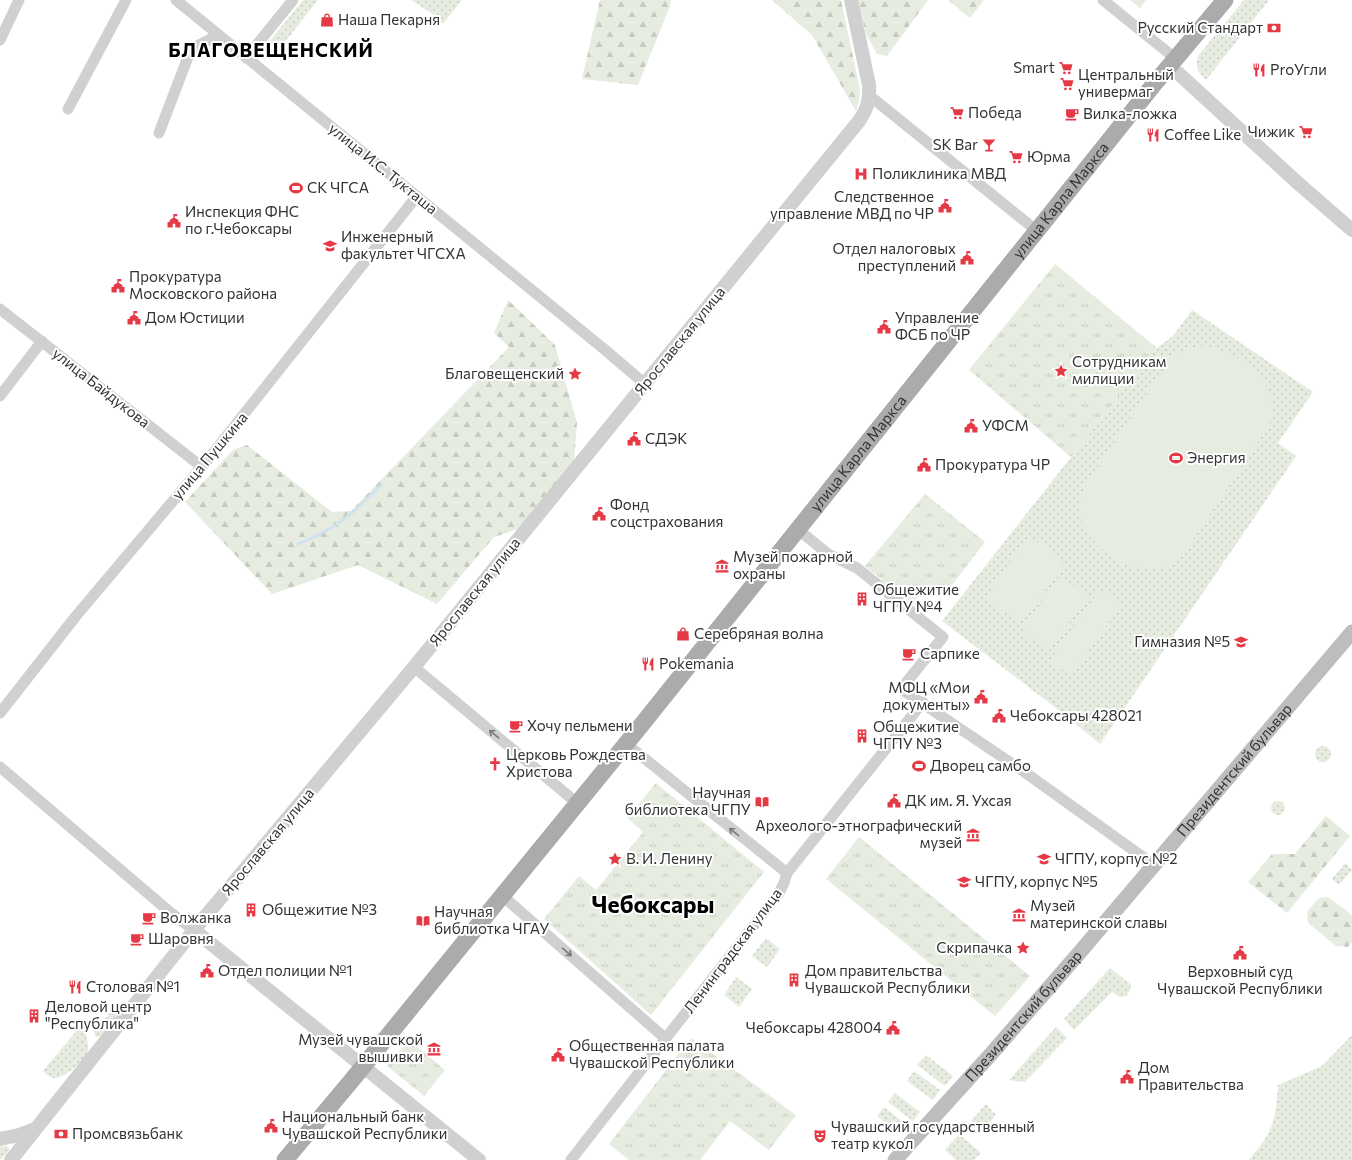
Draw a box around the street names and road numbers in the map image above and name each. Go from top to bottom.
street label: улица И.С. Тукташа [326,119,442,218]
street label: улица Карла Маркса [1008,138,1112,262]
street label: Ярославская улица [630,282,729,398]
street label: улица Байдукова [49,344,154,431]
street label: улица Карла Маркса [806,391,910,515]
street label: улица Пушкина [168,408,251,503]
street label: Ярославская улица [425,533,524,649]
street label: Президентский бульвар [1172,699,1295,840]
street label: Ярославская улица [217,784,317,899]
street label: Ленинградская улица [679,884,785,1016]
street label: Президентский бульвар [961,946,1085,1085]

